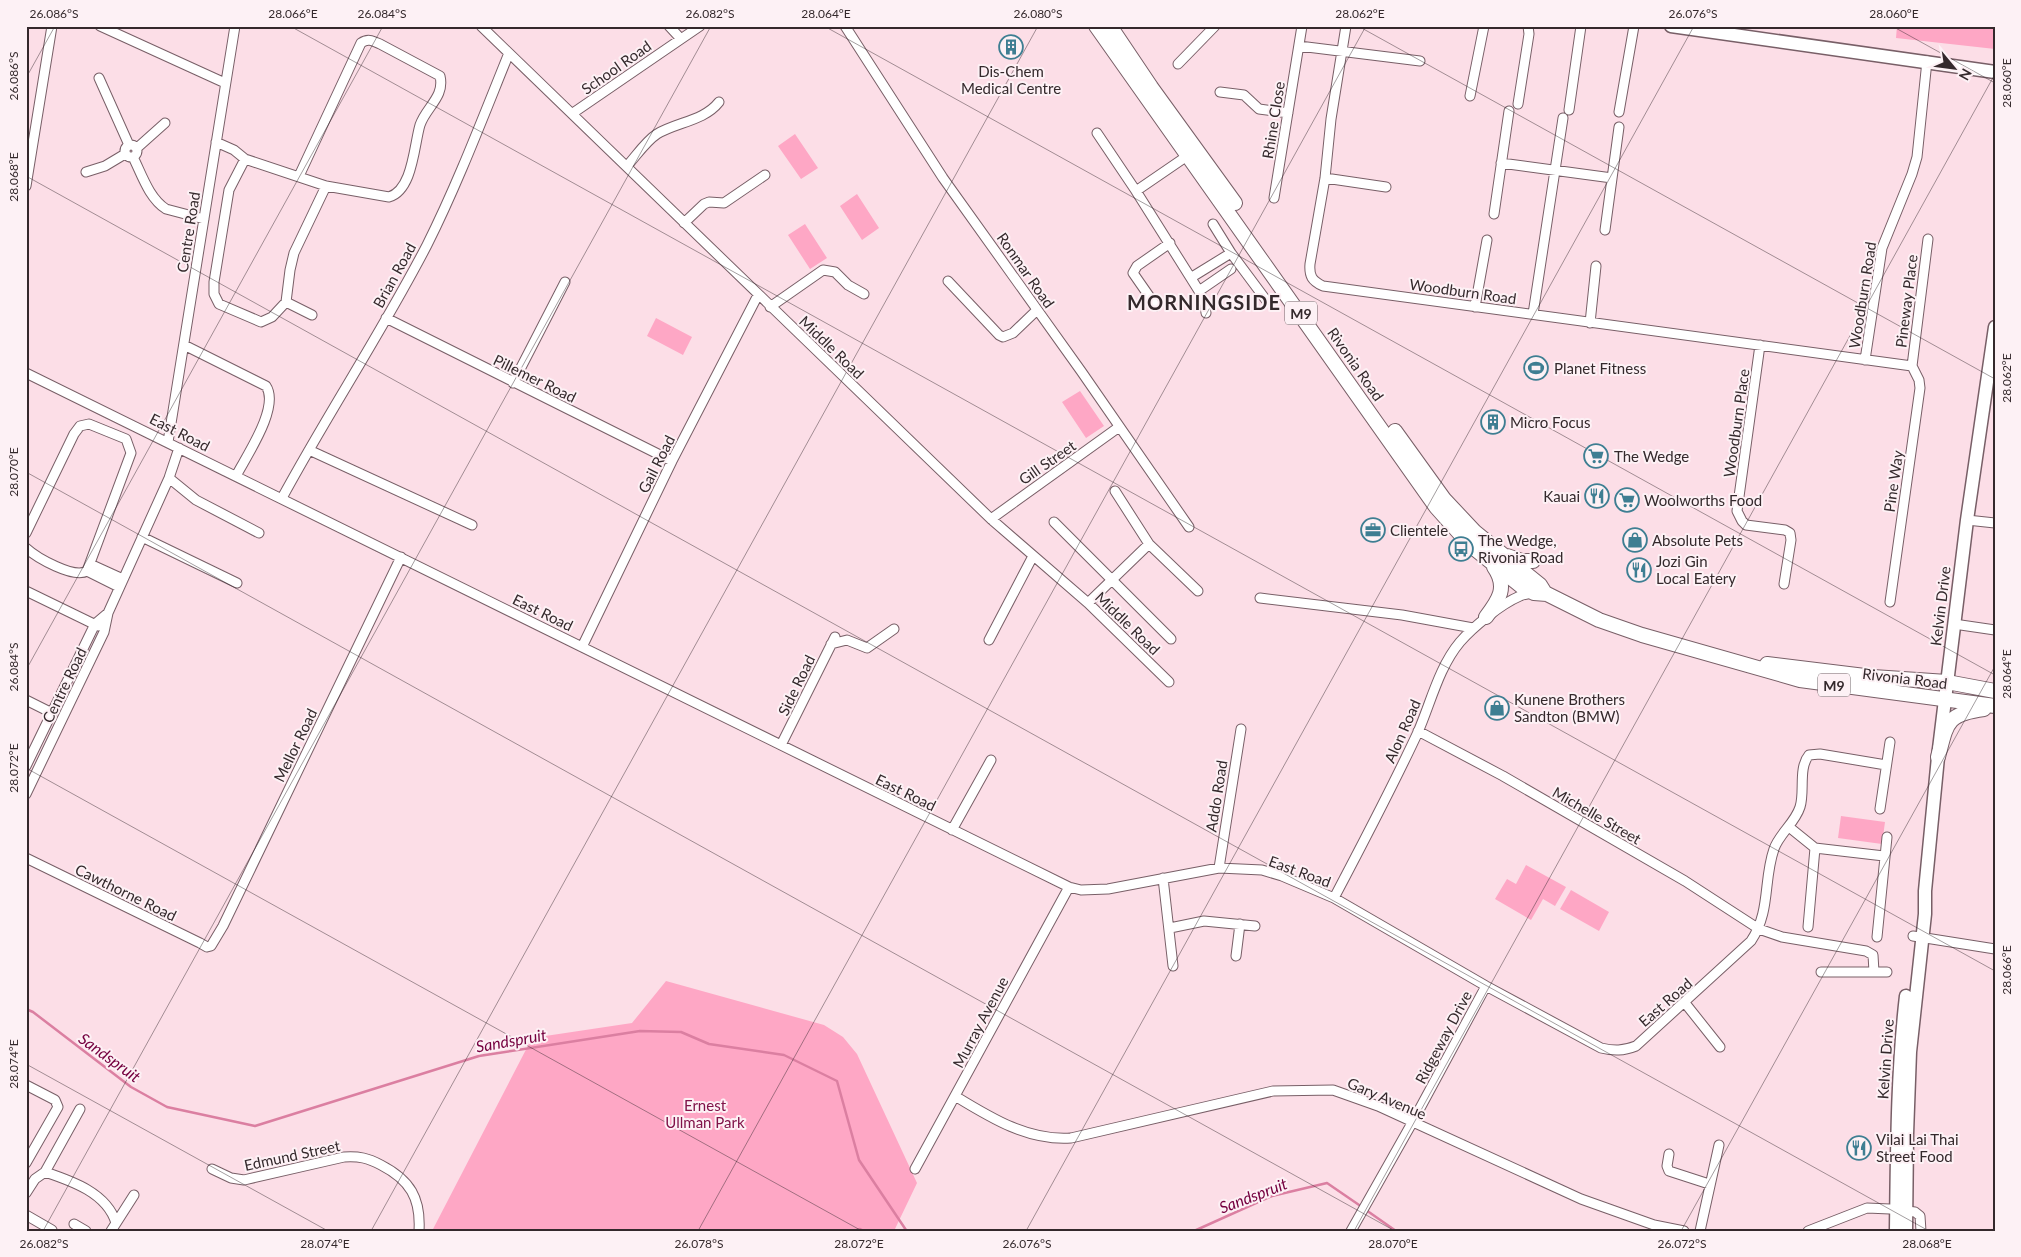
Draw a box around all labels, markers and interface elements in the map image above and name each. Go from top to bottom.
text: 26.086°S [29,6,79,21]
text: 28.066°E [268,6,318,21]
text: 26.084°S [357,6,407,21]
text: 26.082°S [685,6,735,21]
text: 28.064°E [801,6,851,21]
text: 26.080°S [1013,6,1063,21]
text: 28.062°E [1335,6,1385,21]
text: 26.076°S [1668,6,1718,21]
text: 28.060°E [1869,6,1919,21]
building icon: Dis-Chem Medical Centre [998,34,1024,60]
street label: School Road [578,36,654,98]
north arrow [1928,42,1978,92]
text: 26.086°S [6,51,21,101]
text: 28.060°E [1999,58,2014,108]
place label: Dis-Chem Medical Centre [961,62,1061,97]
text: N [1956,66,1976,83]
street label: Rhine Close [1258,80,1288,160]
text: 28.068°E [6,152,21,202]
street label: Centre Road [173,190,203,274]
street label: Ronmar Road [993,229,1059,311]
street label: Brian Road [369,239,419,311]
street label: Woodburn Road [1845,240,1879,350]
street label: Pineway Place [1891,253,1921,349]
street label: Woodburn Road [1408,275,1518,307]
district label: MORNINGSIDE [1127,290,1281,314]
road number: M9 [1285,302,1317,324]
street label: Middle Road [796,312,868,382]
street label: Rivonia Road [1324,324,1388,404]
street label: Pillemer Road [491,350,579,406]
text: 28.062°E [1999,353,2014,403]
sports icon: Planet Fitness [1523,355,1549,381]
place label: Planet Fitness [1554,359,1646,377]
street label: Woodburn Place [1719,367,1753,478]
street label: East Road [147,409,213,455]
building icon: Micro Focus [1480,409,1506,435]
place label: Micro Focus [1510,413,1590,431]
street label: Gail Road [634,432,678,496]
street label: Gill Street [1015,436,1079,488]
supermarket icon: The Wedge [1583,443,1609,469]
text: 28.070°E [6,447,21,497]
place label: The Wedge [1614,447,1689,465]
street label: Pine Way [1880,449,1906,513]
restaurant icon: Kauai [1584,483,1610,509]
place label: Kauai [1543,487,1580,505]
supermarket icon: Woolworths Food [1614,487,1640,513]
place label: Woolworths Food [1644,491,1762,509]
office icon: Clientele [1360,517,1386,543]
place label: Clientele [1390,521,1448,539]
shop icon: Absolute Pets [1622,527,1648,553]
place label: The Wedge, Rivonia Road [1478,531,1563,566]
place label: Absolute Pets [1652,531,1743,549]
bus stop icon: The Wedge, Rivonia Road [1448,536,1474,562]
place label: Jozi Gin Local Eatery [1656,552,1736,587]
restaurant icon: Jozi Gin Local Eatery [1626,557,1652,583]
street label: Kelvin Drive [1926,565,1954,647]
street label: Middle Road [1092,588,1164,658]
street label: East Road [510,590,576,634]
text: 26.084°S [6,642,21,692]
street label: Centre Road [38,644,90,726]
text: 28.064°E [1999,649,2014,699]
street label: Side Road [774,652,818,718]
street label: Rivonia Road [1861,664,1949,692]
road number: M9 [1818,674,1850,696]
place label: Kunene Brothers Sandton (BMW) [1514,690,1625,725]
shop icon: Kunene Brothers Sandton (BMW) [1484,695,1510,721]
street label: Alon Road [1380,696,1424,766]
street label: Mellor Road [269,705,321,785]
text: 28.072°E [6,743,21,793]
street label: Addo Road [1201,759,1231,833]
street label: East Road [873,770,939,814]
street label: Michelle Street [1550,782,1645,848]
street label: East Road [1266,851,1334,891]
street label: Cawthorne Road [72,860,180,924]
text: 28.066°E [1999,945,2014,995]
street label: Murray Avenue [948,973,1012,1071]
street label: East Road [1635,974,1695,1030]
street label: Ridgeway Drive [1411,987,1475,1087]
street label: Kelvin Drive [1873,1018,1897,1100]
water label: Sandspruit [474,1024,548,1056]
water label: Sandspruit [76,1028,145,1086]
text: 28.074°E [6,1039,21,1089]
street label: Gary Avenue [1345,1073,1429,1123]
park label: Ernest Ullman Park [665,1096,745,1131]
place label: Vilai Lai Thai Street Food [1876,1130,1959,1165]
restaurant icon: Vilai Lai Thai Street Food [1846,1135,1872,1161]
street label: Edmund Street [242,1136,342,1174]
water label: Sandspruit [1216,1173,1290,1217]
text: 26.082°S [19,1236,69,1251]
text: 28.074°E [300,1236,350,1251]
text: 26.078°S [674,1236,724,1251]
text: 28.072°E [834,1236,884,1251]
text: 26.076°S [1002,1236,1052,1251]
text: 28.070°E [1368,1236,1418,1251]
text: 26.072°S [1657,1236,1707,1251]
text: 28.068°E [1902,1236,1952,1251]

